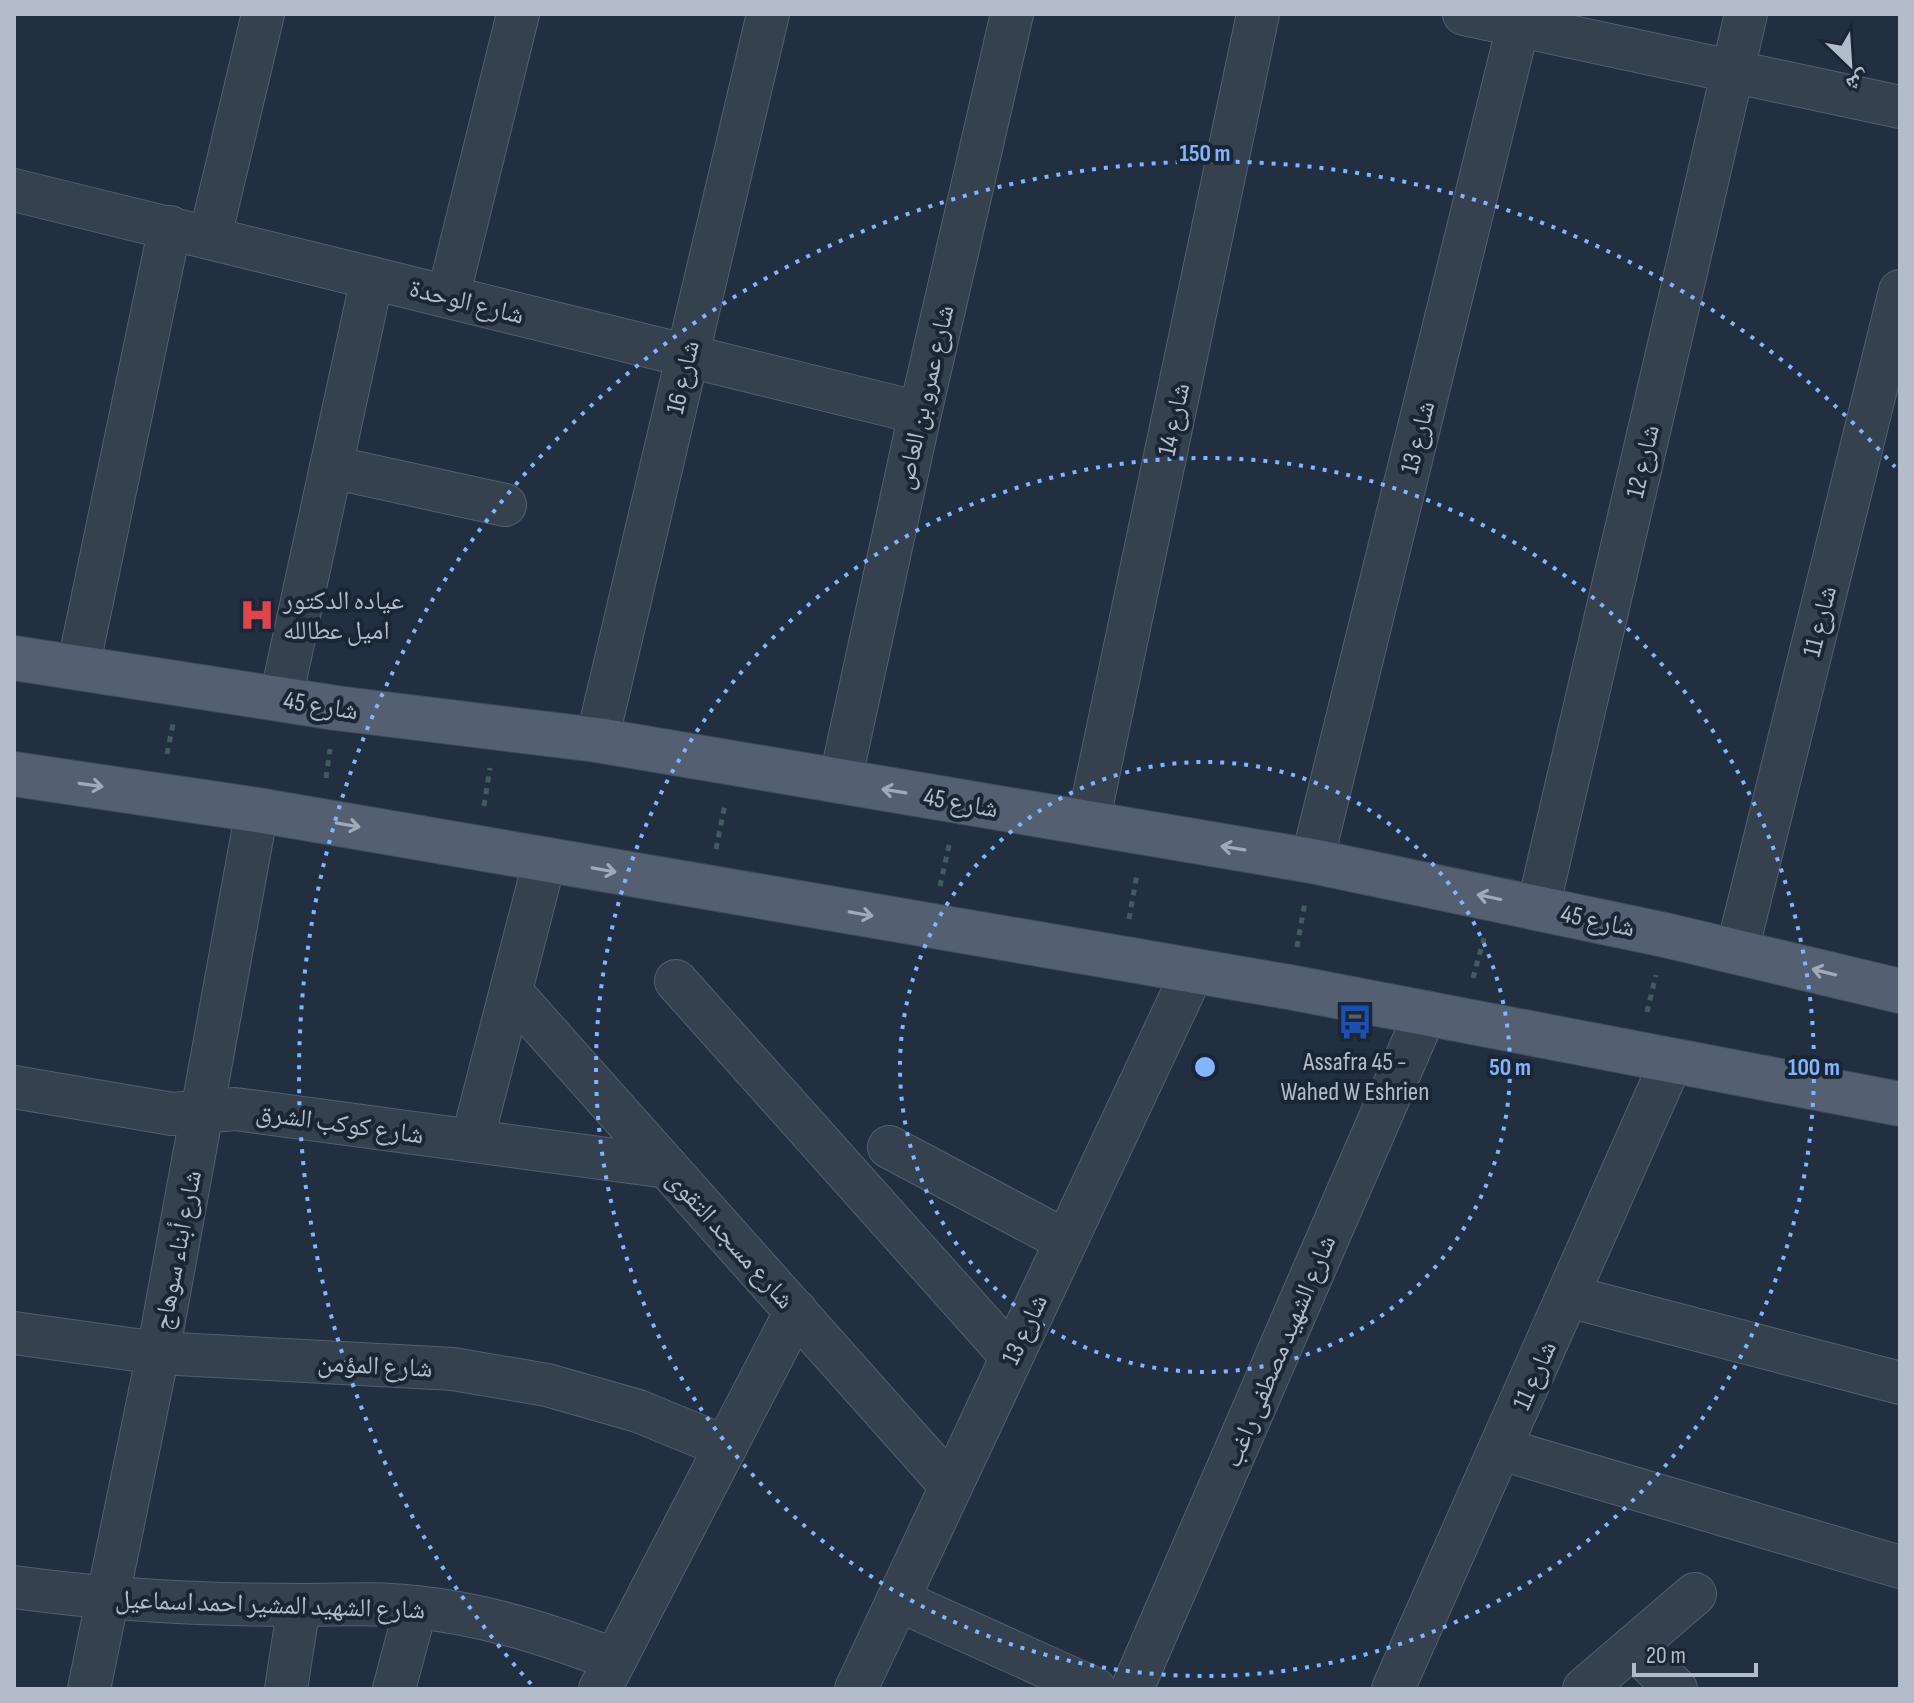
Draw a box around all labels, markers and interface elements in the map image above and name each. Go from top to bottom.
north arrow [1810,24,1890,104]
text: ش [1842,64,1874,98]
text: 150 m [1179,139,1231,168]
street label: شارع الوحدة [406,273,527,332]
street label: شارع عمرو بن العاص [889,302,962,493]
street label: شارع 16 [660,338,707,417]
street label: شارع 14 [1152,380,1197,458]
street label: شارع 13 [1395,398,1442,477]
street label: شارع 12 [1620,422,1667,501]
street label: شارع 11 [1797,583,1844,660]
place label: عياده الدكتور اميل عطالله [282,586,404,647]
hospital icon: عياده الدكتور اميل عطالله [238,596,276,634]
street label: شارع 45 [281,685,360,728]
one-way arrow [78,778,103,793]
one-way arrow [882,782,907,797]
street label: شارع 45 [921,782,1000,825]
one-way arrow [335,819,360,834]
one-way arrow [1221,840,1247,855]
one-way arrow [591,863,616,878]
one-way arrow [1476,889,1502,904]
street label: شارع 45 [1558,899,1638,944]
one-way arrow [847,907,873,922]
one-way arrow [1812,964,1838,979]
bus stop icon: Assafra 45 - Wahed W Eshrien [1336,1003,1374,1041]
place label: Assafra 45 - Wahed W Eshrien [1281,1047,1429,1108]
centre of rings [1191,1053,1219,1081]
text: 50 m [1489,1053,1531,1082]
text: 100 m [1788,1053,1840,1082]
street label: شارع كوكب الشرق [254,1097,426,1152]
street label: شارع مسجد التقوى [660,1164,800,1316]
street label: شارع أبناء سوهاج [146,1167,209,1333]
street label: شارع الشهيد مصطفى راغب [1217,1231,1343,1472]
street label: شارع 13 [996,1290,1055,1370]
street label: شارع 11 [1507,1337,1564,1415]
street label: شارع المؤمن [317,1348,433,1385]
street label: شارع الشهيد المشير احمد اسماعيل [114,1585,426,1626]
scale bar [1634,1627,1756,1677]
text: 20 m [1646,1641,1686,1670]

